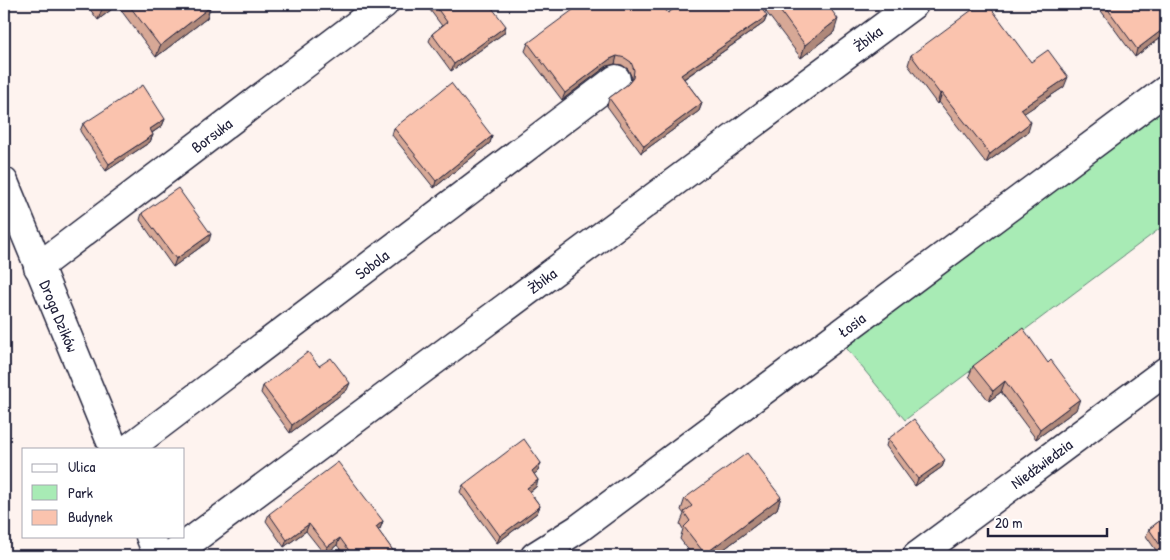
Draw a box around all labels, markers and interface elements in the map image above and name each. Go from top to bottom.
street label: Żbika [849,20,887,56]
street label: Borsuka [186,112,237,158]
street label: Sobola [350,244,393,284]
street label: Żbika [523,262,561,299]
street label: Droga Dzików [35,277,84,355]
street label: Łosia [833,307,870,343]
street label: Niedźwiedzia [1006,433,1077,494]
legend [22,448,185,538]
text: Ulica [68,456,95,477]
text: Park [68,482,93,503]
scale bar [988,505,1106,537]
text: Budynek [68,506,113,527]
text: 20 m [995,512,1022,533]

